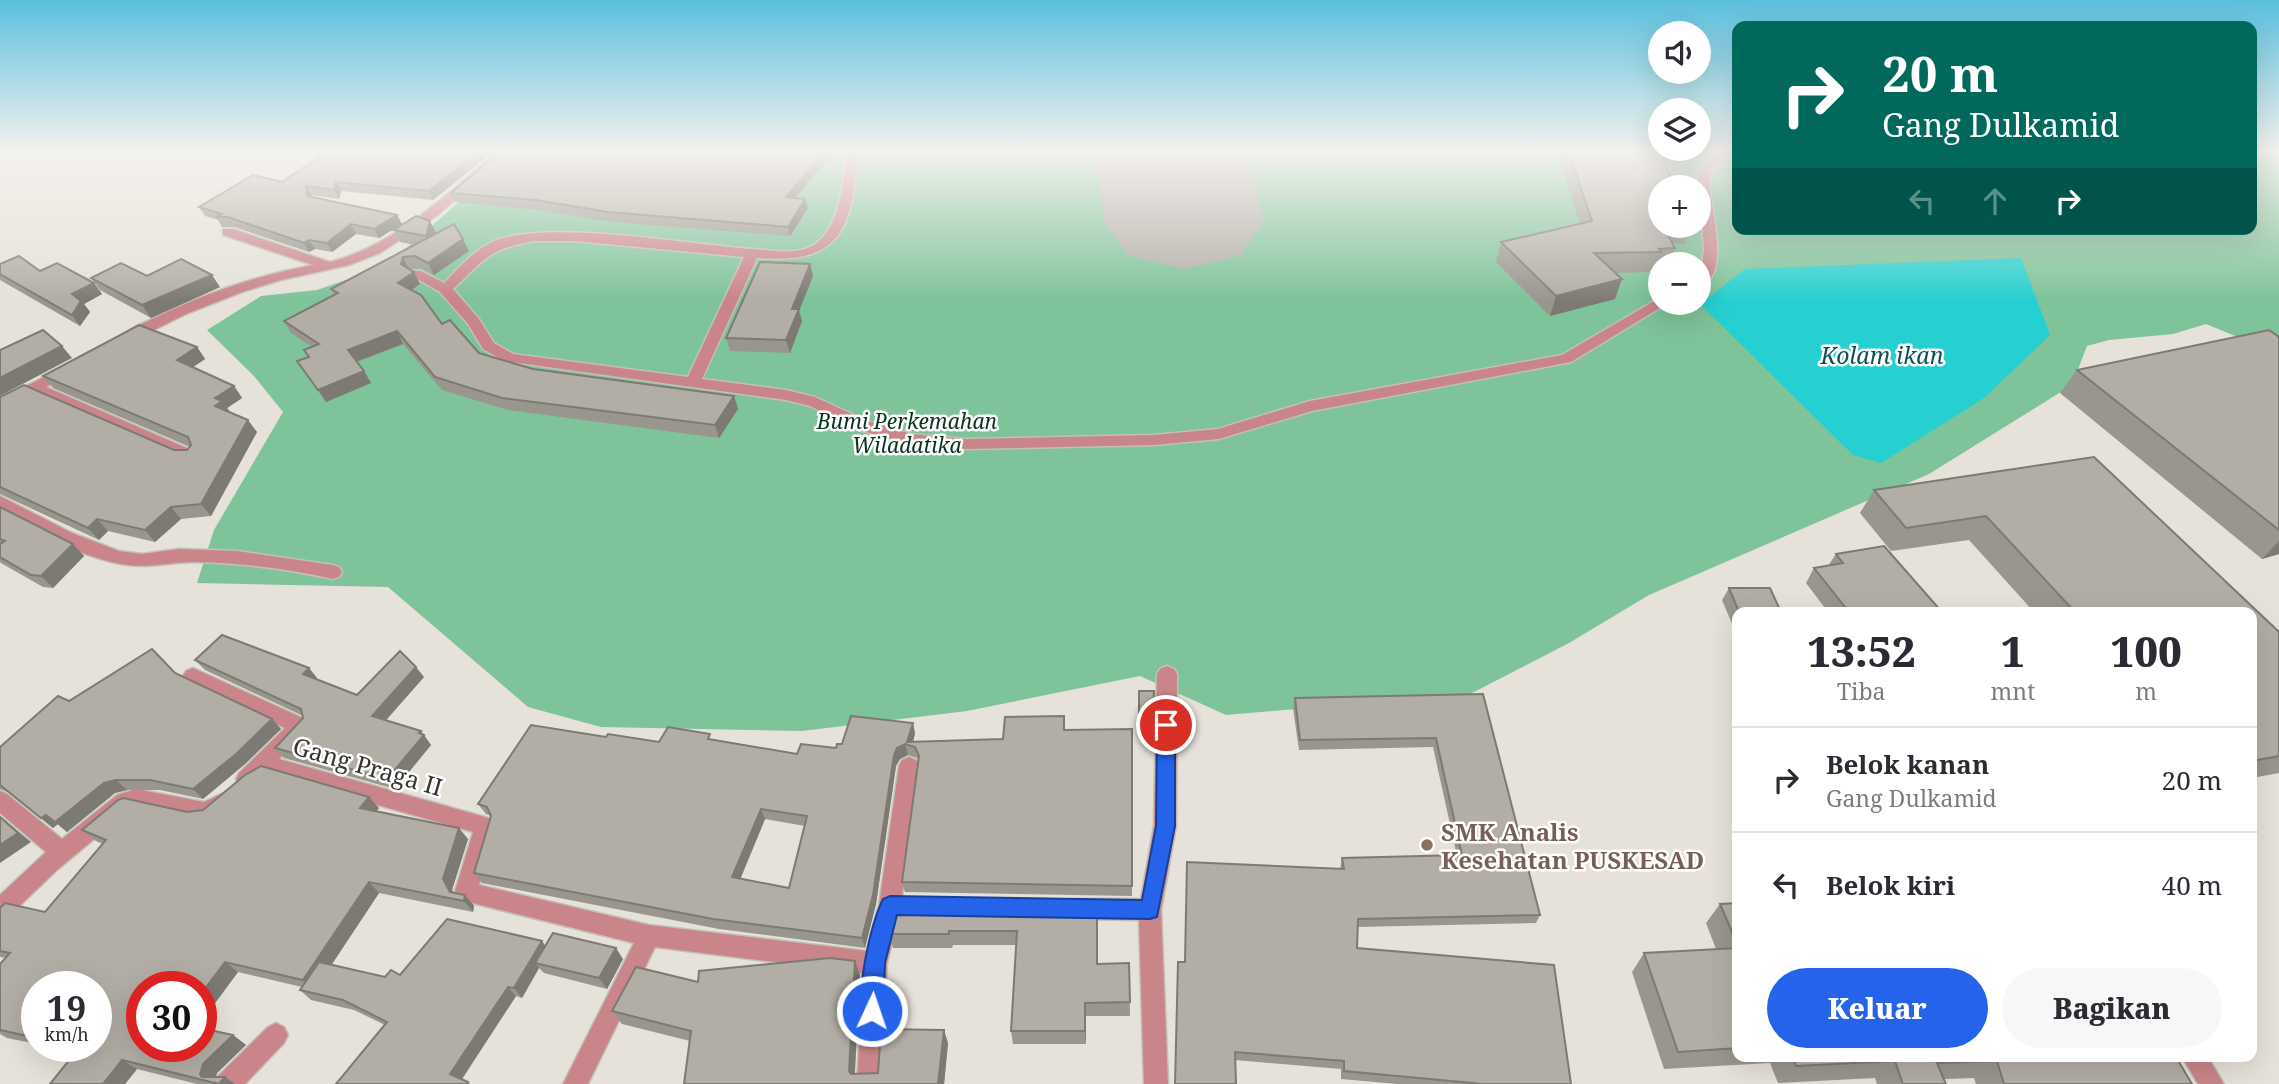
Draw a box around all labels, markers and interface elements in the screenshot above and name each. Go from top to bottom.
map controls [1648,21,1711,315]
button: sound [1648,21,1711,84]
text: 20 m [1882,40,1998,106]
icon: right [1767,49,1858,140]
button: layers [1648,98,1711,161]
text: Gang Dulkamid [1882,103,2119,146]
button: + [1648,175,1711,238]
icon: left [1903,182,1941,220]
icon: ahead [1976,182,2014,220]
icon: right [2049,182,2087,220]
button: − [1648,252,1711,315]
water label: Kolam ikan [1820,339,1944,371]
park label: Bumi Perkemahan Wiladatika [816,407,998,459]
text: 13:52 [1807,622,1915,679]
text: 1 [2001,622,2025,679]
text: 100 [2110,622,2182,679]
text: Tiba [1837,675,1886,707]
text: mnt [1991,675,2035,707]
text: m [2135,675,2157,707]
pin [1136,695,1196,755]
icon: arrive [1147,706,1185,744]
street label: Gang Praga II [289,729,447,803]
text: Belok kanan [1826,746,1989,782]
icon: right [1767,761,1805,799]
text: 20 m [2162,762,2222,798]
text: Gang Dulkamid [1826,782,1997,814]
place label: SMK Analis Kesehatan PUSKESAD [1441,815,1704,876]
marker: SMK Analis Kesehatan PUSKESAD [1419,837,1435,853]
icon: left [1767,866,1805,904]
text: Belok kiri [1826,867,1955,903]
text: 40 m [2162,867,2222,903]
button: Keluar [1767,968,1988,1048]
button: Bagikan [2002,968,2222,1048]
speed limit sign: 30 [126,971,217,1062]
position arrow [835,974,909,1048]
text: 19 [47,984,86,1031]
text: km/h [44,1022,89,1046]

